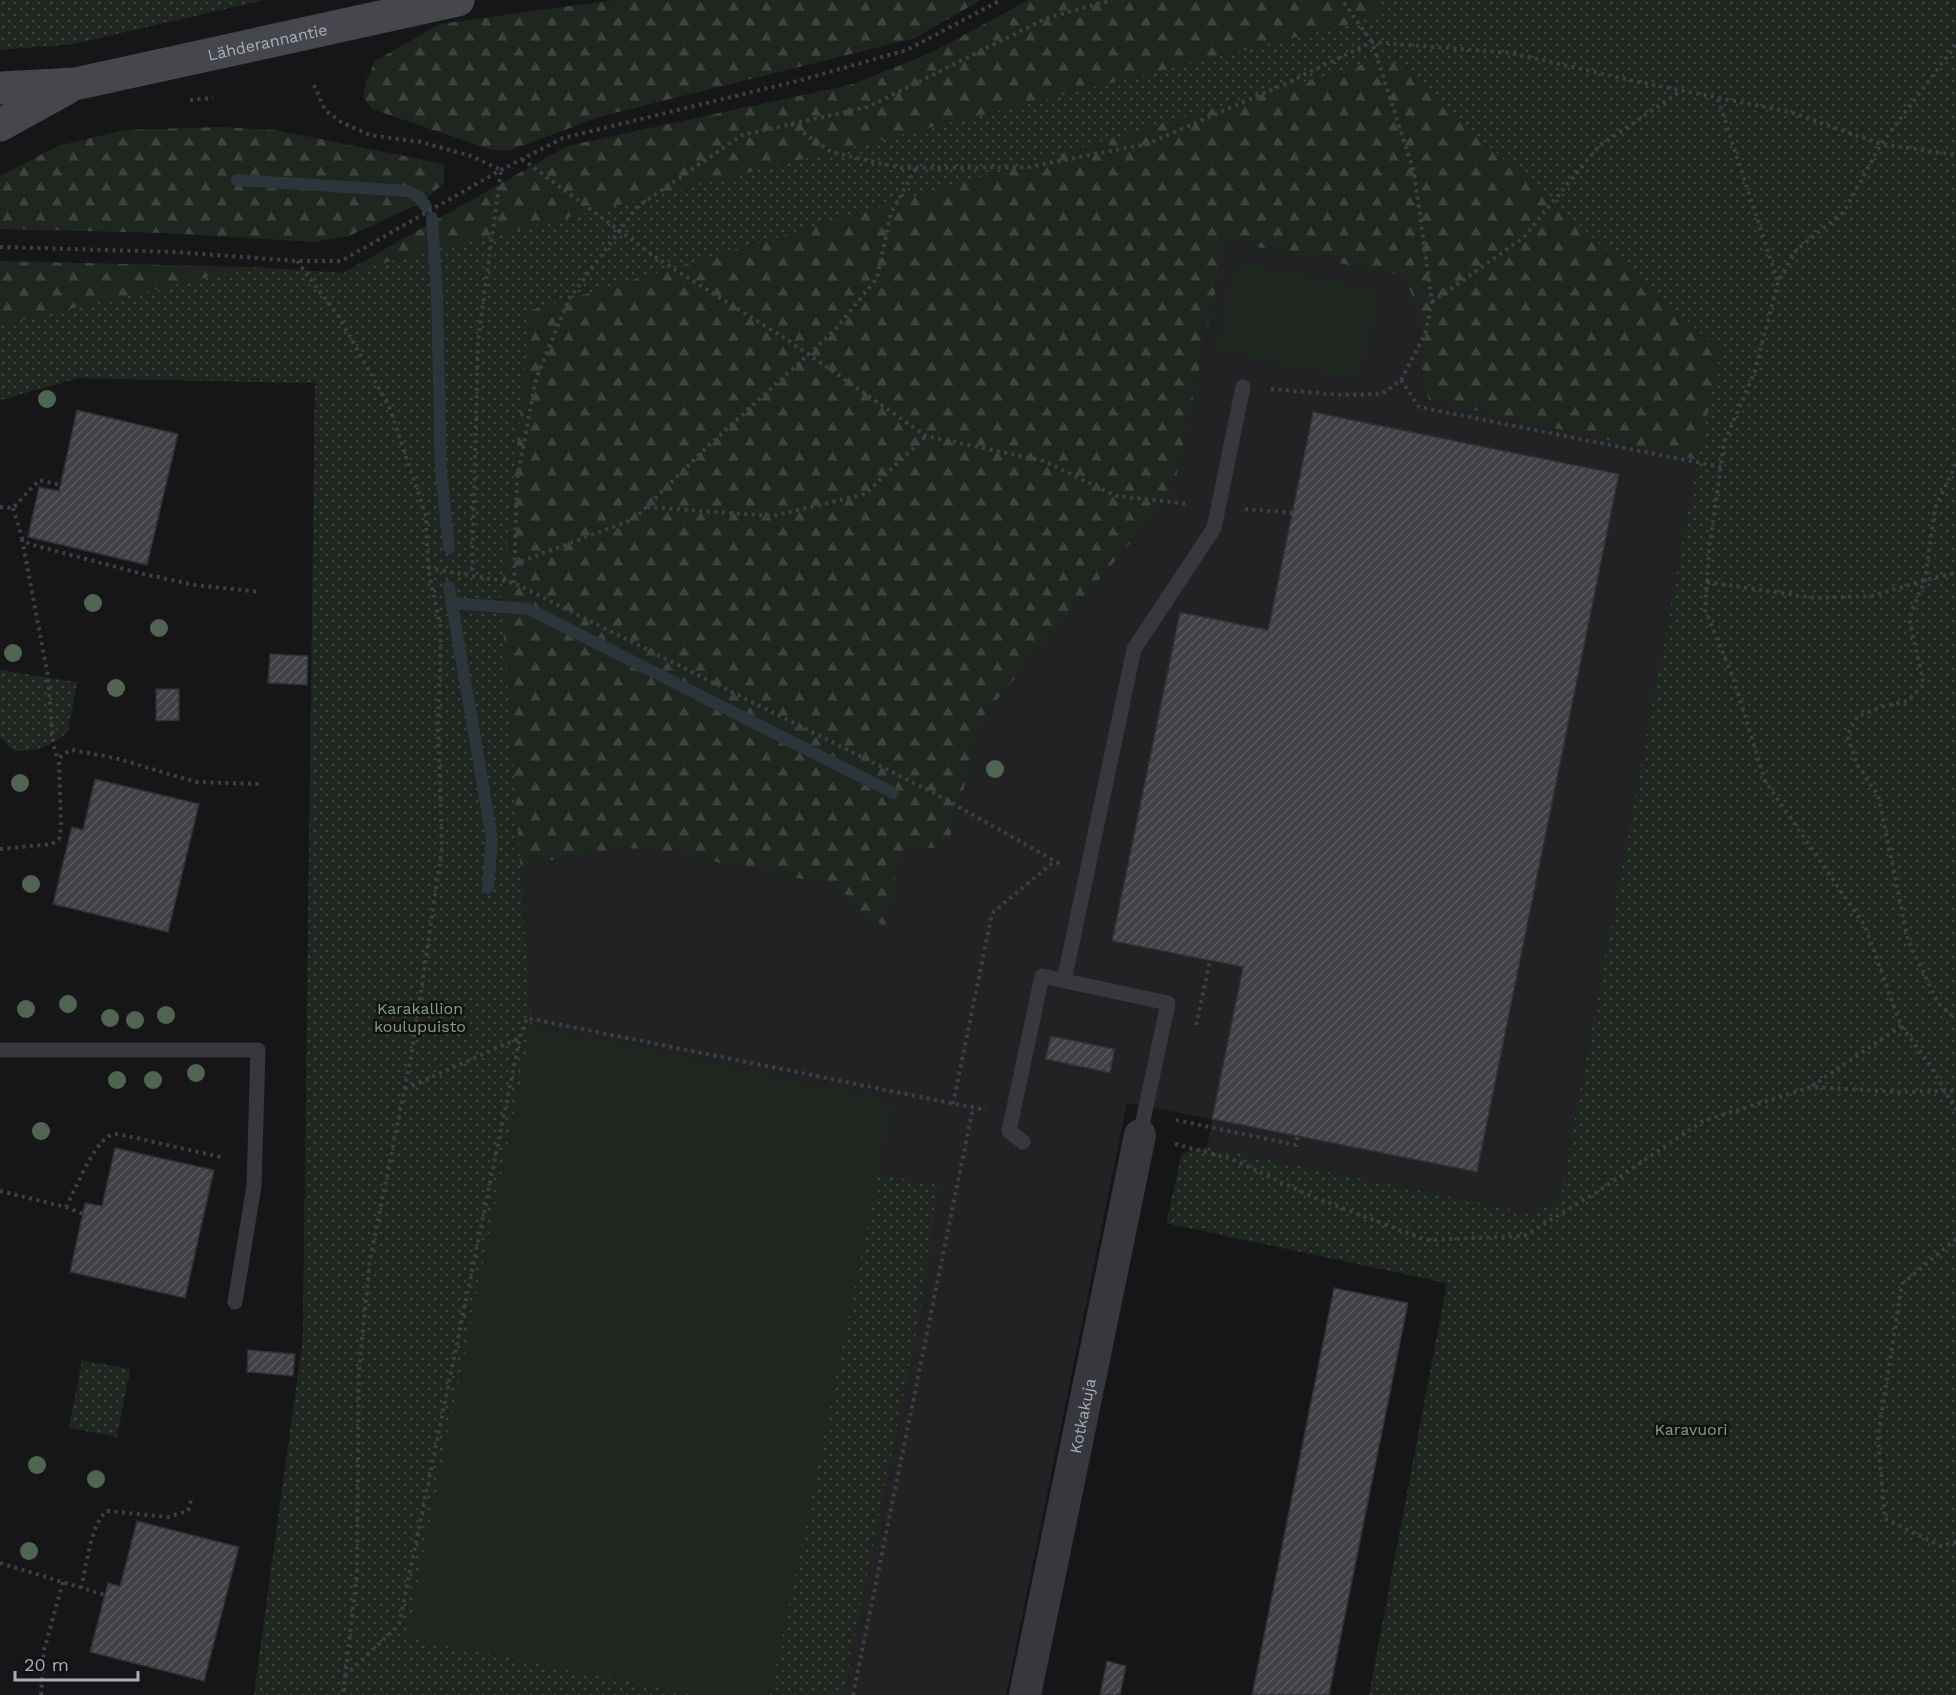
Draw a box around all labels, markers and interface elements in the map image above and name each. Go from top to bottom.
street label: Lähderannantie [206,20,329,65]
park label: Karakallion koulupuisto [374,999,466,1036]
street label: Kotkakuja [1066,1377,1100,1455]
park label: Karavuori [1655,1420,1728,1439]
scale bar [15,1644,138,1682]
text: 20 m [24,1654,69,1675]

